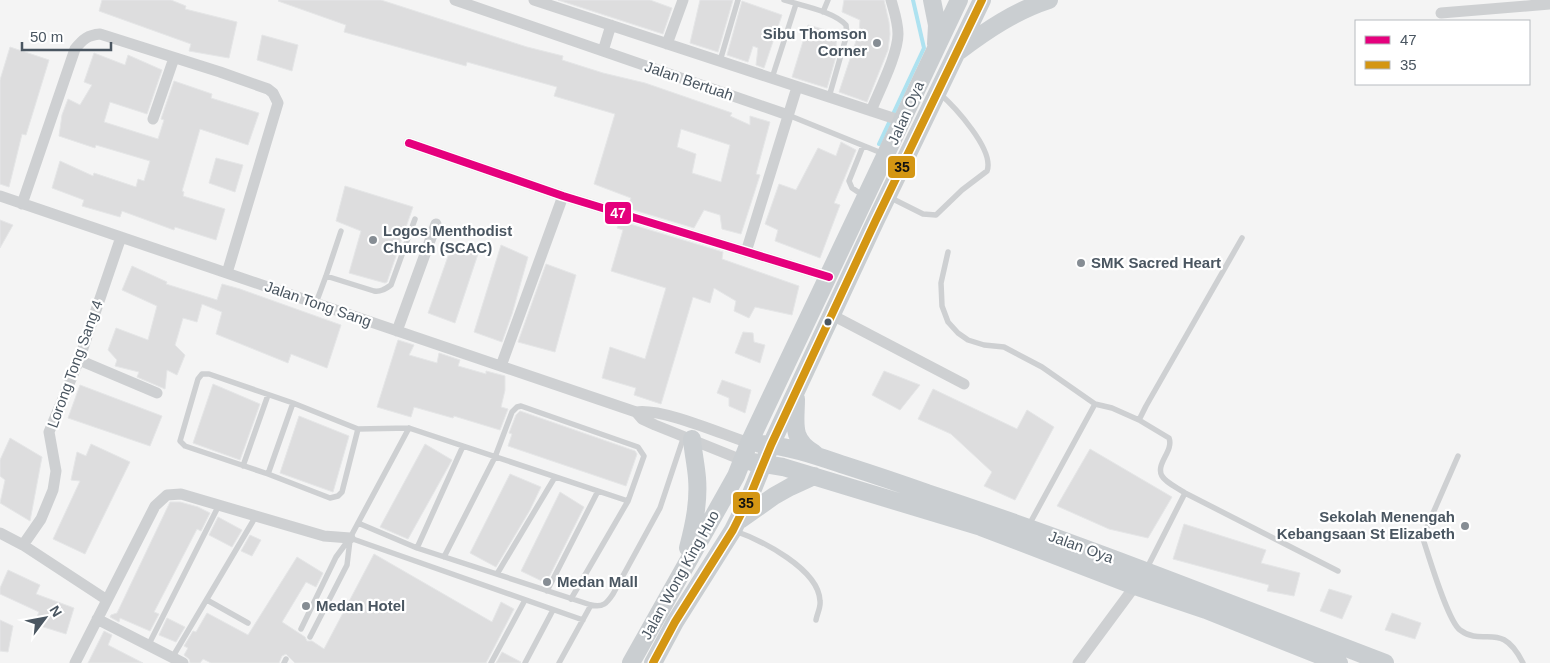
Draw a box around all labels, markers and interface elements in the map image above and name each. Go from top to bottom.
scale bar [22,20,111,52]
legend [1355,20,1530,85]
place label: Sibu Thomson Corner [763,25,867,59]
text: 50 m [30,28,63,45]
text: 47 [1400,31,1417,48]
marker: Sibu Thomson Corner [871,37,883,49]
text: 35 [1400,56,1417,73]
street label: Jalan Bertuah [643,57,736,104]
street label: Jalan Oya [884,78,927,147]
line badge: 35 [887,155,916,179]
text: 35 [894,159,910,175]
line badge: 47 [604,201,632,225]
text: 47 [610,205,626,221]
place label: Logos Menthodist Church (SCAC) [383,222,512,256]
marker: Logos Menthodist Church (SCAC) [367,234,379,246]
place label: SMK Sacred Heart [1091,254,1221,271]
marker: SMK Sacred Heart [1075,257,1087,269]
street label: Jalan Tong Sang [263,277,374,330]
street label: Lorong Tong Sang 4 [43,298,106,430]
unlabelled marker [823,317,833,327]
line badge: 35 [732,491,761,515]
text: 35 [738,495,754,511]
street label: Jalan Wong King Huo [637,507,722,642]
place label: Sekolah Menengah Kebangsaan St Elizabeth [1277,508,1455,542]
marker: Sekolah Menengah Kebangsaan St Elizabeth [1459,520,1471,532]
street label: Jalan Oya [1047,527,1116,566]
place label: Medan Mall [557,573,638,590]
marker: Medan Mall [541,576,553,588]
north arrow [20,593,70,643]
place label: Medan Hotel [316,597,405,614]
marker: Medan Hotel [300,600,312,612]
text: N [47,603,65,620]

